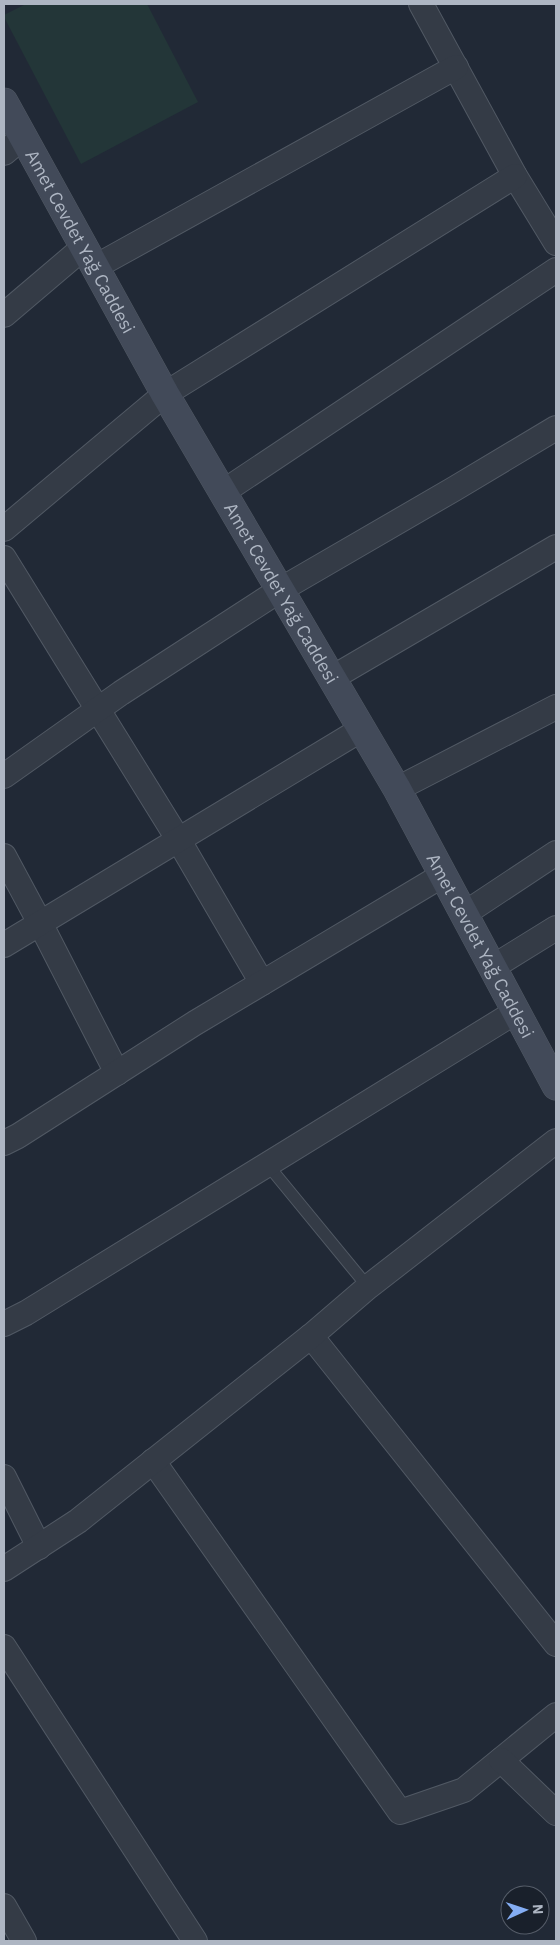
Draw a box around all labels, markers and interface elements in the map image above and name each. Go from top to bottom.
street label: Amet Cevdet Yağ Caddesi [21,145,141,337]
street label: Amet Cevdet Yağ Caddesi [220,498,344,688]
street label: Amet Cevdet Yağ Caddesi [422,849,540,1042]
north arrow [500,1885,550,1935]
text: N [529,1904,547,1915]

